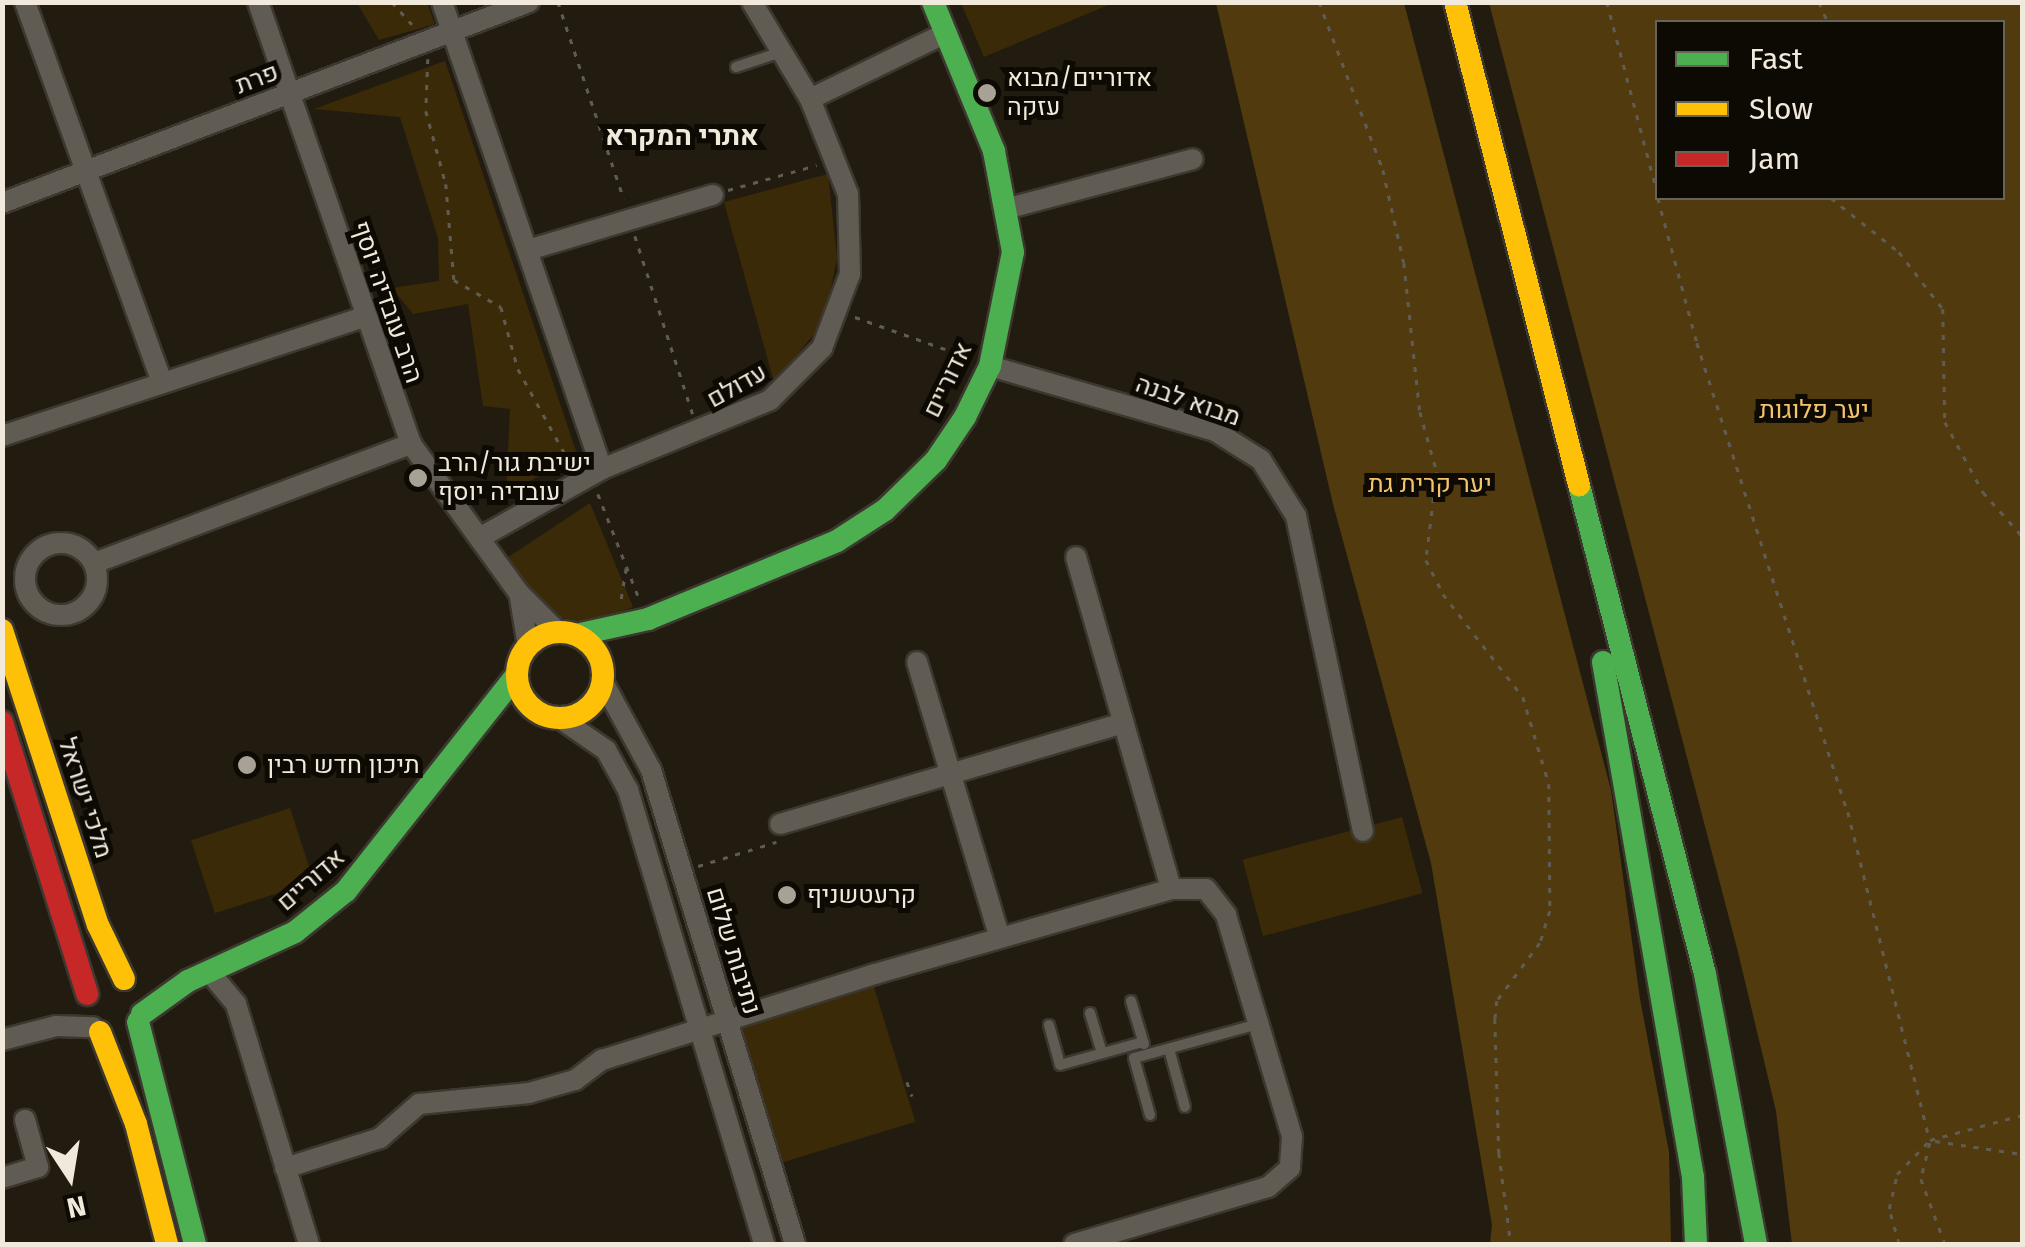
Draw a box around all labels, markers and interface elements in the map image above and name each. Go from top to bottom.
legend [1655,20,2005,200]
text: Fast [1749,41,1803,77]
street label: פרת [231,57,283,101]
place label: אדוריים/מבוא עזקה [1007,64,1152,123]
marker: אדוריים/מבוא עזקה [976,82,998,104]
text: Slow [1749,91,1813,127]
district label: אתרי המקרא [605,119,759,153]
text: Jam [1749,141,1800,177]
street label: הרב עובדיה יוסף [345,217,429,387]
street label: אדוריים [917,338,979,422]
street label: עדולם [702,357,772,415]
street label: מבוא לבנה [1132,369,1244,433]
park label: יער פלוגות [1759,395,1869,425]
place label: ישיבת גור/הרב עובדיה יוסף [438,449,591,508]
marker: ישיבת גור/הרב עובדיה יוסף [407,467,429,489]
park label: יער קרית גת [1368,469,1492,499]
street label: מלכי ישראל [51,734,119,862]
place label: תיכון חדש רבין [267,750,420,780]
marker: תיכון חדש רבין [236,754,258,776]
street label: אדוריים [271,843,351,917]
place label: קרעטשניף [807,880,916,910]
street label: נתיבות שלום [700,884,766,1018]
marker: קרעטשניף [776,884,798,906]
north arrow [20,1127,120,1227]
text: N [64,1189,89,1225]

